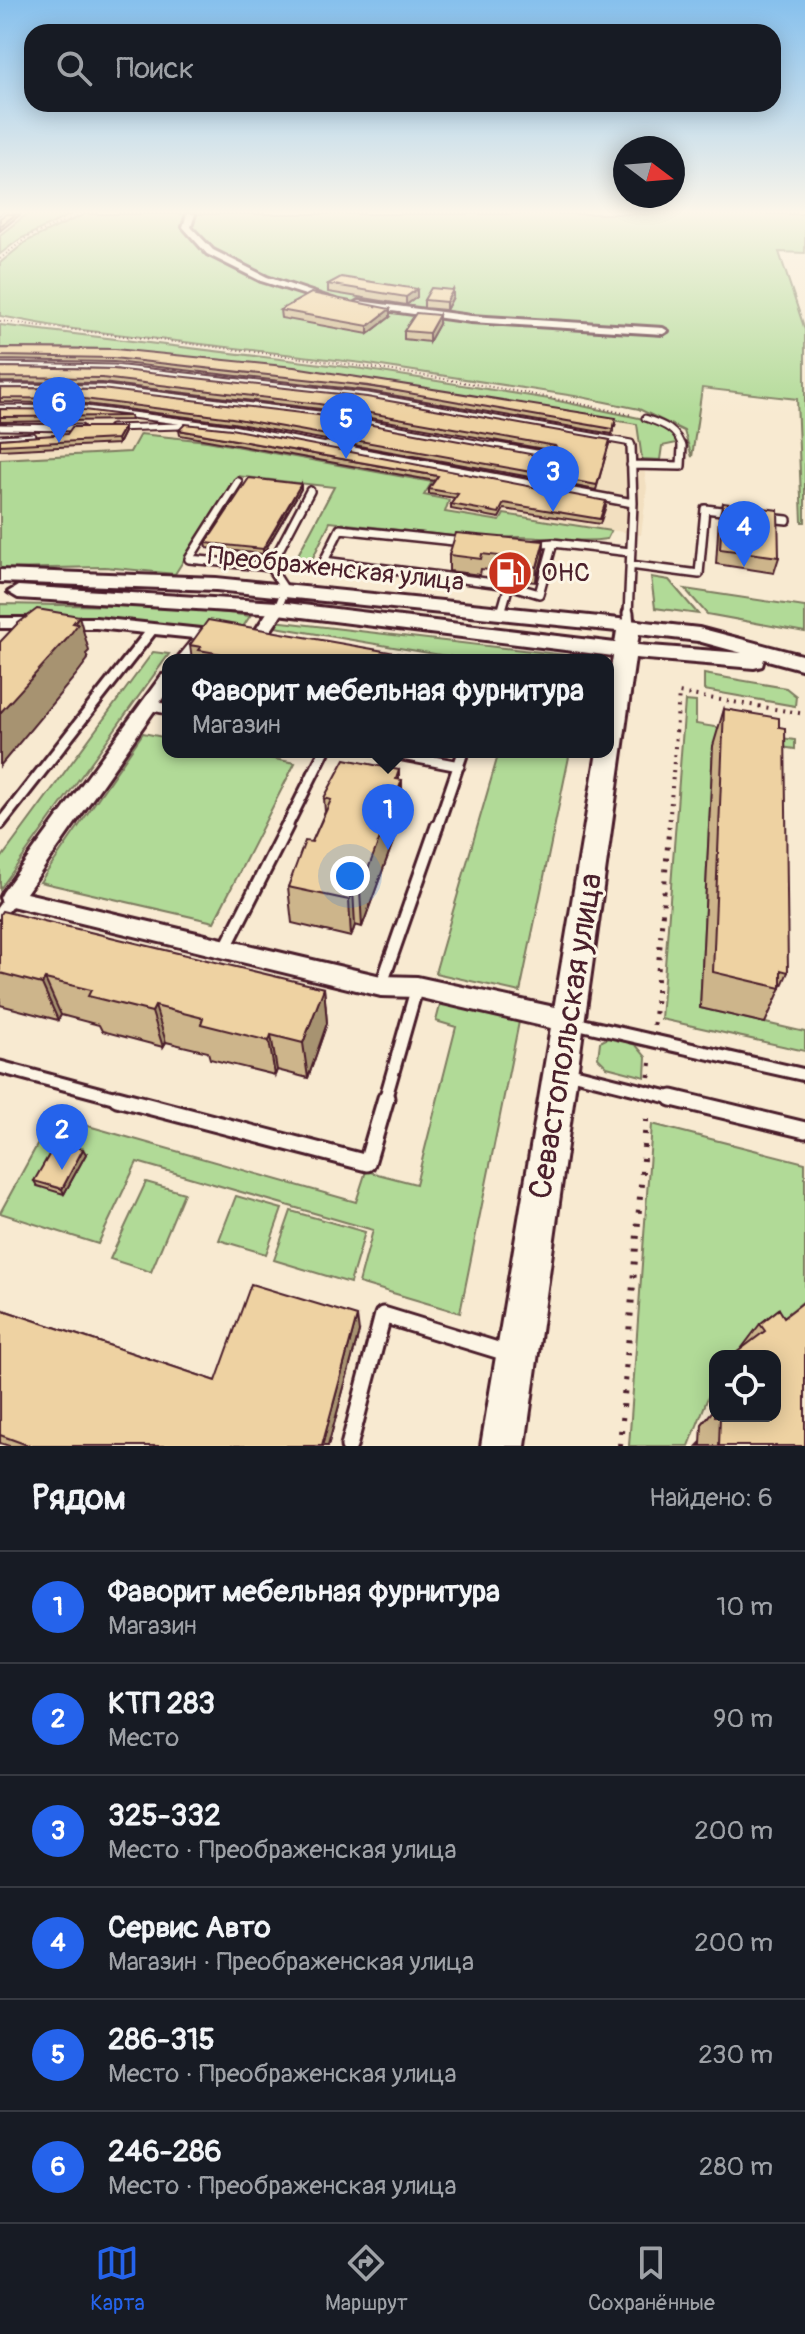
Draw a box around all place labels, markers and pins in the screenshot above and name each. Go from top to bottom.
pin: 6 [33,377,85,443]
pin: 5 [320,393,372,459]
pin: 3 [527,446,579,512]
pin: 4 [718,501,770,567]
fuel station icon: ОНС [486,549,534,597]
place label: ОНС [541,557,590,589]
pin: 1 [362,784,414,850]
pin: 2 [36,1104,88,1170]

